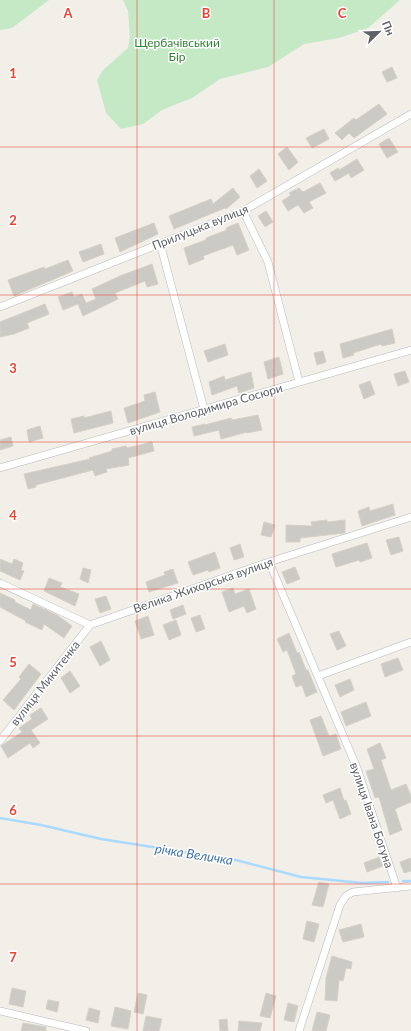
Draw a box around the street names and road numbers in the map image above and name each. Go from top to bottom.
street label: Прилуцька вулиця [150,201,250,253]
street label: вулиця Володимира Сосюри [128,380,284,438]
street label: Велика Жихорська вулиця [131,554,275,616]
street label: вулиця Микитенка [7,637,83,729]
street label: вулиця Івана Богуна [347,760,397,870]

